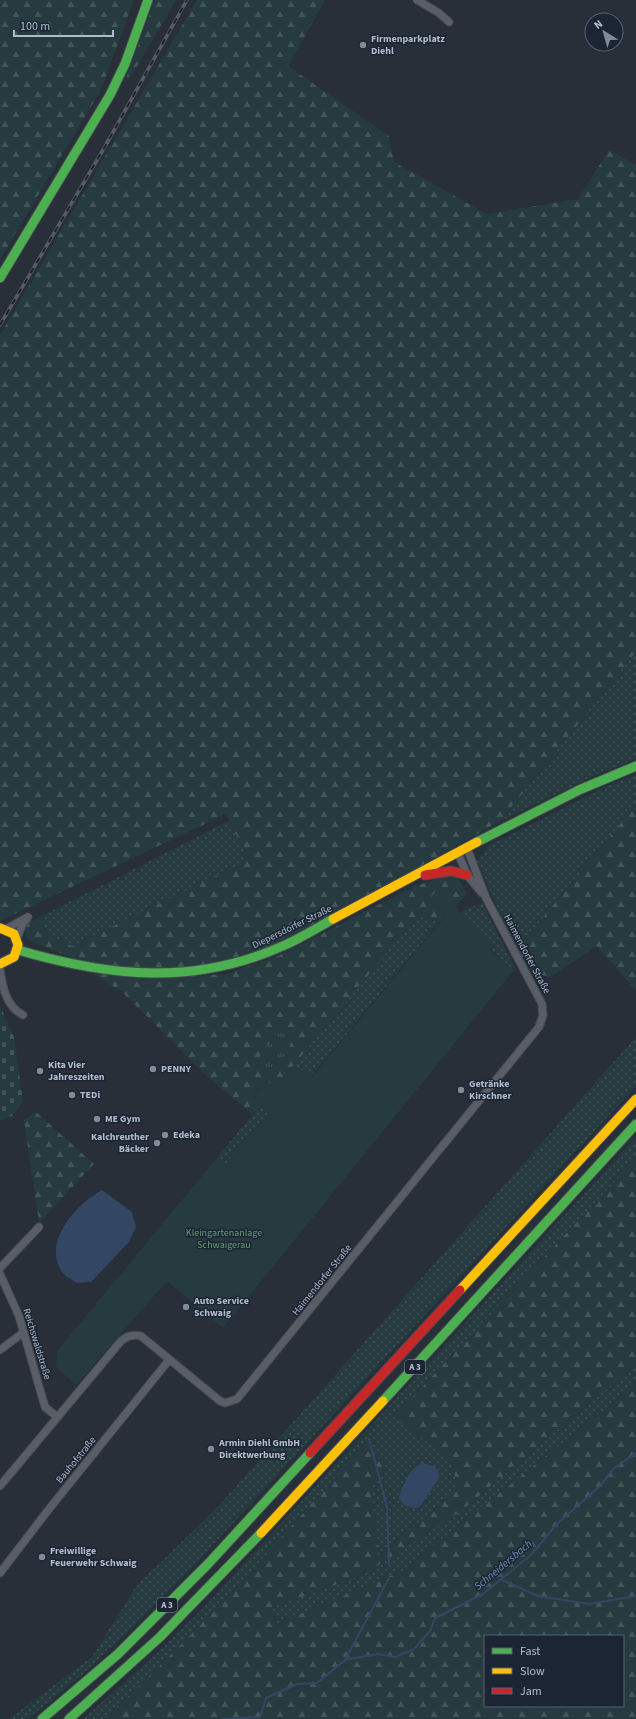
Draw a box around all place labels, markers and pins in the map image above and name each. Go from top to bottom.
place label: Firmenparkplatz Diehl [371,32,445,58]
marker: Firmenparkplatz Diehl [358,40,368,50]
place label: Kita Vier Jahreszeiten [48,1058,105,1084]
place label: PENNY [161,1062,192,1076]
marker: PENNY [148,1064,158,1074]
marker: Kita Vier Jahreszeiten [35,1066,45,1076]
place label: Getränke Kirschner [469,1077,512,1103]
marker: Getränke Kirschner [456,1085,466,1095]
place label: TEDi [80,1088,100,1102]
marker: TEDi [67,1090,77,1100]
place label: ME Gym [105,1112,140,1126]
marker: ME Gym [92,1114,102,1124]
place label: Edeka [173,1128,200,1142]
place label: Kalchreuther Bäcker [91,1130,149,1156]
marker: Edeka [160,1130,170,1140]
marker: Kalchreuther Bäcker [152,1138,162,1148]
place label: Auto Service Schwaig [193,1294,249,1320]
marker: Auto Service Schwaig [181,1302,191,1312]
place label: Armin Diehl GmbH Direktwerbung [218,1436,300,1462]
marker: Armin Diehl GmbH Direktwerbung [206,1444,216,1454]
place label: Freiwillige Feuerwehr Schwaig [50,1544,137,1570]
marker: Freiwillige Feuerwehr Schwaig [37,1552,47,1562]

